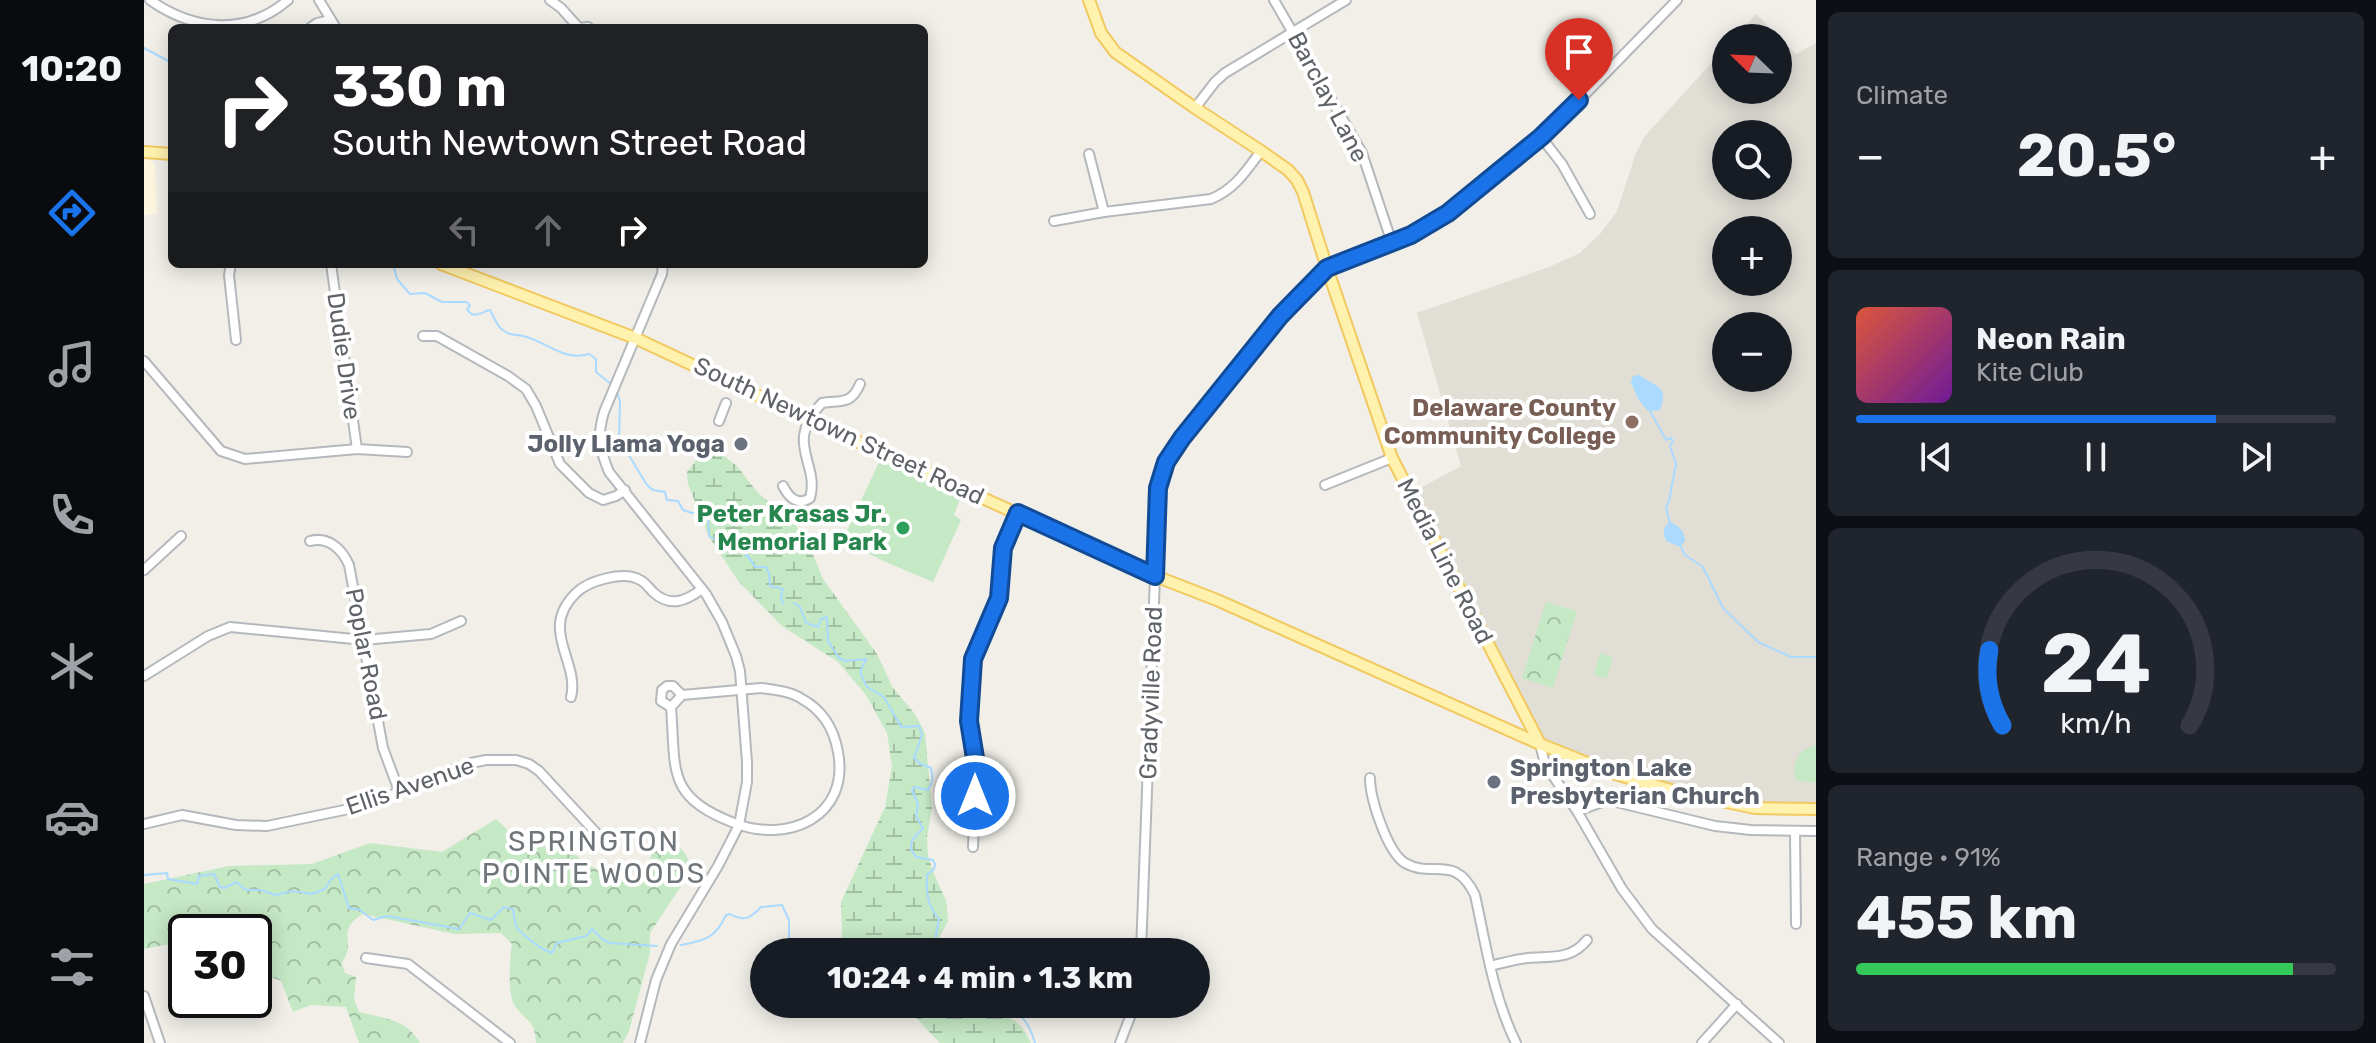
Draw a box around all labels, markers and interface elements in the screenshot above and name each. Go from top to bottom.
pin [1545,18,1613,100]
north arrow [1712,24,1792,104]
map controls [1712,24,1792,392]
street label: Barclay Lane [1282,27,1374,167]
icon: arrive [1557,30,1601,74]
text: 10:20 [22,47,122,90]
text: 330 m [332,54,507,120]
icon: right [200,56,304,160]
text: Climate [1856,80,1948,111]
button: search [1712,120,1792,200]
text: 20.5° [2017,120,2177,191]
text: South Newtown Street Road [332,121,807,164]
text: − [1856,130,1885,182]
text: + [2309,130,2336,182]
icon: directions [44,185,100,241]
icon: left [442,208,486,252]
icon: ahead [526,208,570,252]
icon: right [610,208,654,252]
button: + [1712,216,1792,296]
street label: Dudie Drive [321,291,367,421]
button: − [1712,312,1792,392]
text: Neon Rain [1976,321,2126,357]
icon: music [44,336,100,392]
street label: South Newtown Street Road [690,351,988,511]
text: Kite Club [1976,357,2084,388]
place label: Delaware County Community College [1384,394,1616,450]
marker: Delaware County Community College [1623,413,1641,431]
place label: Jolly Llama Yoga [527,430,725,458]
marker: Jolly Llama Yoga [732,435,750,453]
icon: previous [1914,435,1958,479]
icon: pause [2074,435,2118,479]
icon: next [2234,435,2278,479]
street label: Media Line Road [1391,474,1499,648]
icon: phone [44,487,100,543]
place label: Peter Krasas Jr. Memorial Park [697,500,887,556]
marker: Peter Krasas Jr. Memorial Park [894,519,912,537]
street label: Poplar Road [339,586,393,722]
street label: Gradyville Road [1134,606,1168,780]
text: 24 [2041,614,2151,713]
icon: climate [44,638,100,694]
text: km/h [2060,707,2132,741]
street label: Ellis Avenue [342,751,478,821]
position arrow [933,754,1017,838]
place label: Springton Lake Presbyterian Church [1510,754,1760,810]
marker: Springton Lake Presbyterian Church [1485,773,1503,791]
icon: car [44,789,100,845]
district label: SPRINGTON POINTE WOODS [482,825,706,890]
text: Range · 91% [1856,842,2001,873]
text: 455 km [1856,882,2077,953]
speed limit sign: 30 [168,914,272,1018]
icon: filters [44,939,100,995]
text: 10:24 · 4 min · 1.3 km [827,960,1133,996]

